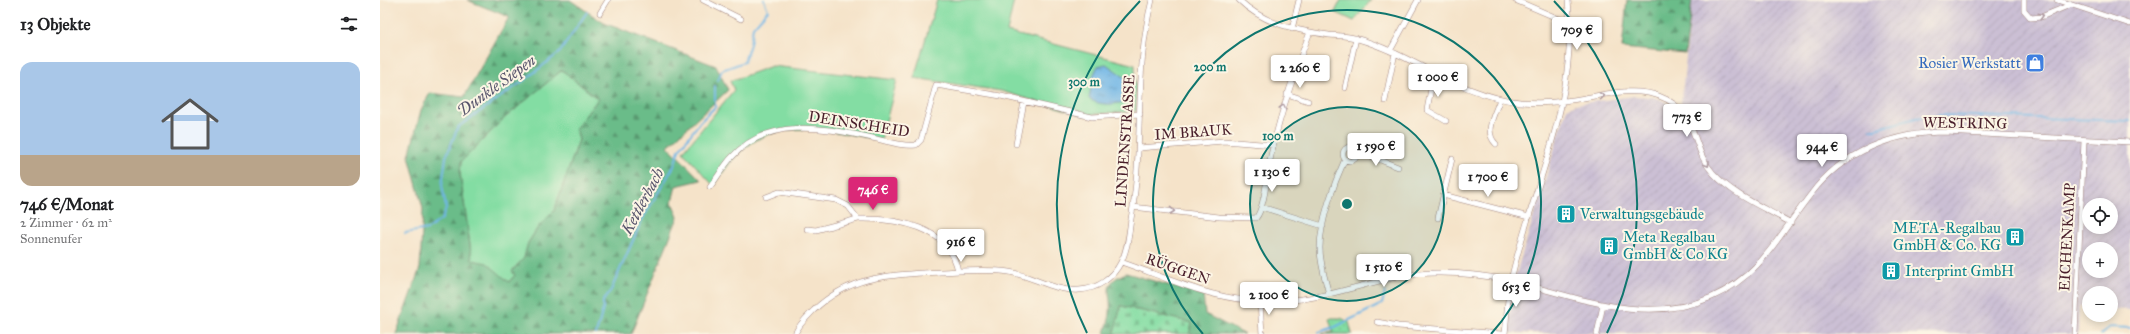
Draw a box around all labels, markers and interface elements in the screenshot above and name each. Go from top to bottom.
one-way arrow [2037,12,2044,21]
icon: filters [338,13,360,35]
text: 13 Objekte [20,14,91,35]
pin: 709 € [1549,17,1605,51]
text: 709 € [1561,22,1593,38]
water label: Dunkle Siepen [453,50,540,121]
shop icon: Rosier Werkstatt [2024,52,2046,74]
place label: Rosier Werkstatt [1918,54,2022,72]
pin: 2 260 € [1263,55,1337,89]
text: 200 m [1194,60,1227,74]
text: 2 260 € [1280,60,1320,76]
pin: 1 000 € [1401,64,1475,98]
text: 1 000 € [1417,69,1459,85]
street label: LINDENSTRASSE [1111,74,1139,208]
text: 300 m [1068,75,1101,90]
icon: home [154,88,226,160]
one-way arrow [1599,92,1605,101]
one-way arrow [1278,103,1287,110]
pin: 773 € [1659,104,1715,138]
street label: DEINSCHEID [807,107,911,141]
text: 773 € [1672,109,1702,125]
street label: WESTRING [1923,113,2007,133]
street label: IM BRAUK [1154,120,1233,144]
text: 100 m [1262,129,1295,143]
pin: 1 590 € [1339,133,1413,167]
pin: 944 € [1794,134,1850,168]
text: 1 590 € [1356,138,1396,154]
text: 944 € [1806,139,1838,155]
pin: 1 130 € [1235,159,1309,193]
one-way arrow [1702,160,1709,167]
text: 1 130 € [1254,164,1290,180]
pin: 1 700 € [1451,164,1525,198]
water label: Kettlerbach [617,165,668,238]
text: 1 700 € [1468,169,1508,185]
pin: 746 € [845,177,901,211]
text: 746 € [857,182,889,198]
street label: EICHENKAMP [2055,182,2079,292]
text: 746 €/Monat [20,194,114,215]
centre of rings [1340,197,1354,211]
map controls [2082,198,2118,322]
button: locate [2082,198,2118,234]
building icon: Verwaltungsgebäude [1555,203,1577,225]
place label: Verwaltungsgebäude [1579,205,1704,223]
one-way arrow [1169,206,1175,215]
text: 2 Zimmer · 62 m² [20,215,112,231]
place label: META-Regalbau GmbH & Co. KG [1893,219,2001,254]
building icon: META-Regalbau GmbH & Co. KG [2004,226,2026,248]
place label: Meta Regalbau GmbH & Co KG [1623,228,1728,263]
pin: 916 € [933,229,989,263]
text: Sonnenufer [20,231,82,247]
text: 916 € [946,234,976,250]
building icon: Meta Regalbau GmbH & Co KG [1598,235,1620,257]
button: + [2082,242,2118,278]
street label: RÜGGEN [1143,249,1213,289]
pin: 1 510 € [1347,254,1421,288]
text: 1 510 € [1365,259,1403,275]
building icon: Interprint GmbH [1880,260,1902,282]
place label: Interprint GmbH [1905,262,2014,280]
pin: 653 € [1488,274,1544,308]
text: 653 € [1502,279,1530,295]
pin: 2 100 € [1232,282,1306,316]
button: − [2082,286,2118,322]
text: 2 100 € [1249,287,1289,303]

